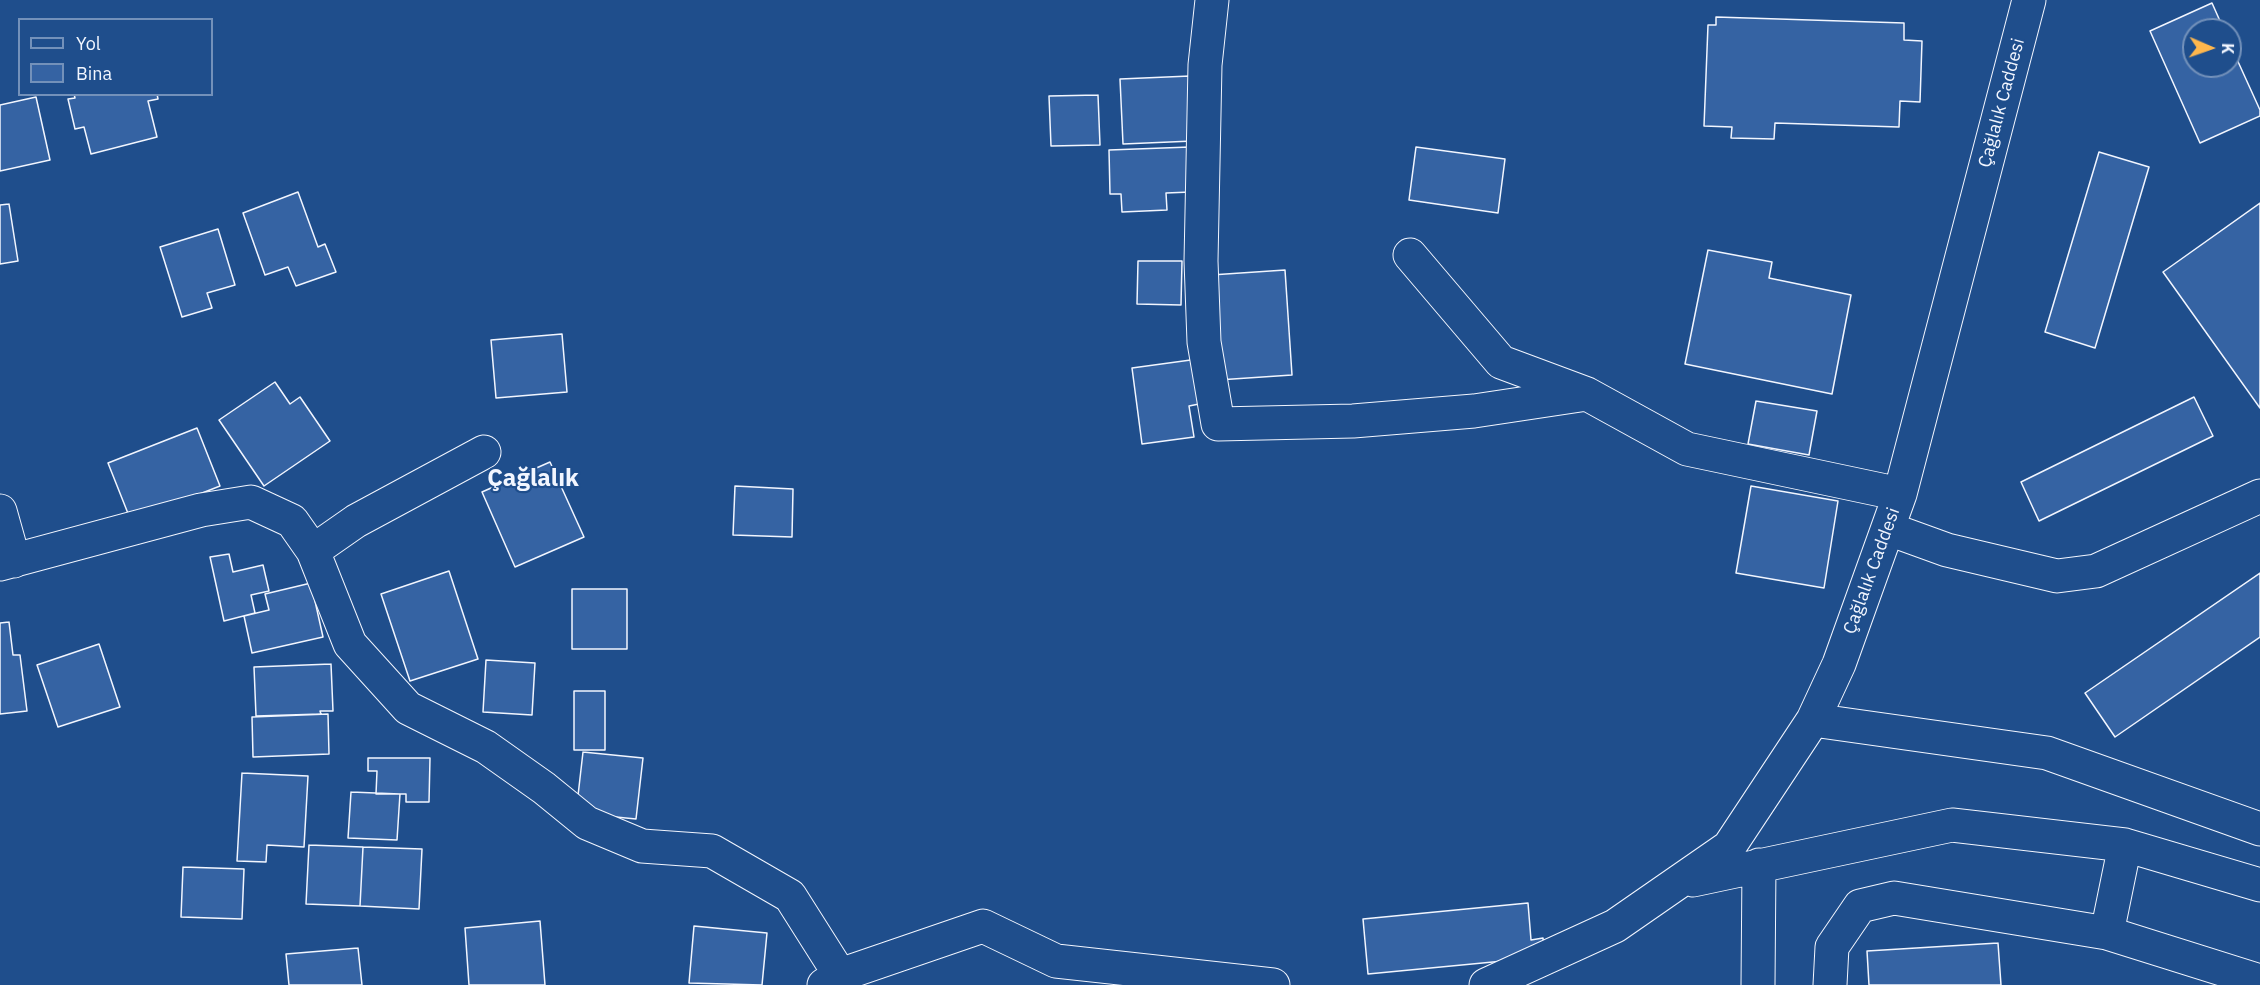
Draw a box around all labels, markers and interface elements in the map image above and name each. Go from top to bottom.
legend [18,18,213,96]
north arrow [2182,18,2242,78]
text: Yol [76,32,101,55]
street label: Çağlalık Caddesi [1974,36,2030,170]
text: K [2218,43,2238,54]
text: Bina [76,62,112,85]
district label: Çağlalık [487,465,579,493]
street label: Çağlalık Caddesi [1839,505,1905,637]

